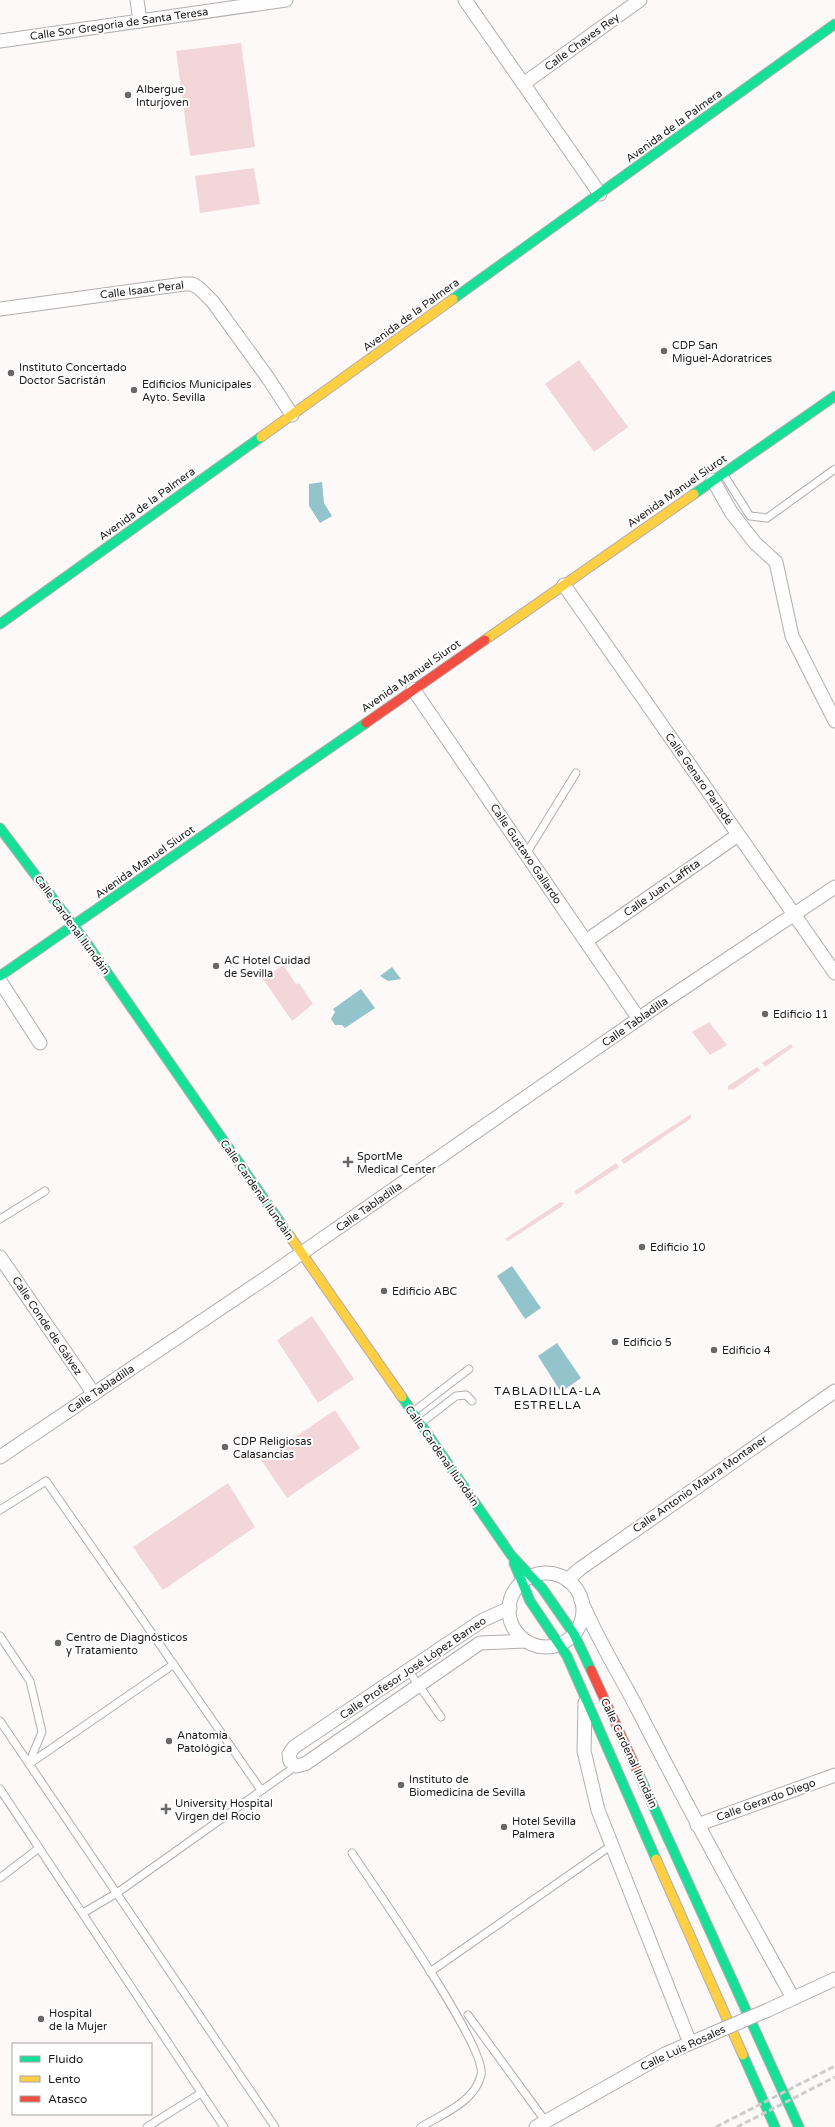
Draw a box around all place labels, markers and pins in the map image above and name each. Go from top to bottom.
place label: Albergue Inturjoven [136,83,189,109]
marker: Albergue Inturjoven [123,90,133,100]
place label: CDP San Miguel-Adoratrices [672,339,772,365]
marker: CDP San Miguel-Adoratrices [659,346,669,356]
place label: Instituto Concertado Doctor Sacristán [19,361,127,387]
marker: Instituto Concertado Doctor Sacristán [6,368,16,378]
place label: Edificios Municipales Ayto. Sevilla [142,378,252,404]
marker: Edificios Municipales Ayto. Sevilla [129,385,139,395]
place label: AC Hotel Cuidad de Sevilla [224,954,310,980]
marker: AC Hotel Cuidad de Sevilla [211,961,221,971]
place label: Edificio 11 [773,1008,829,1021]
marker: Edificio 11 [760,1009,770,1019]
place label: SportMe Medical Center [357,1150,437,1176]
marker: SportMe Medical Center [342,1156,354,1168]
place label: Edificio 10 [650,1241,706,1254]
marker: Edificio 10 [637,1242,647,1252]
place label: Edificio ABC [392,1285,458,1298]
marker: Edificio ABC [379,1286,389,1296]
place label: Edificio 5 [623,1336,672,1349]
marker: Edificio 5 [610,1337,620,1347]
place label: Edificio 4 [722,1344,771,1357]
marker: Edificio 4 [709,1345,719,1355]
place label: CDP Religiosas Calasancias [233,1435,312,1461]
marker: CDP Religiosas Calasancias [220,1442,230,1452]
place label: Centro de Diagnósticos y Tratamiento [66,1631,187,1657]
marker: Centro de Diagnósticos y Tratamiento [53,1638,63,1648]
place label: Anatomía Patológica [177,1729,232,1755]
marker: Anatomía Patológica [164,1736,174,1746]
place label: Instituto de Biomedicina de Sevilla [409,1773,526,1799]
marker: Instituto de Biomedicina de Sevilla [396,1780,406,1790]
place label: University Hospital Virgen del Rocio [175,1797,273,1823]
marker: University Hospital Virgen del Rocio [160,1803,172,1815]
place label: Hotel Sevilla Palmera [512,1815,576,1841]
marker: Hotel Sevilla Palmera [499,1822,509,1832]
place label: Hospital de la Mujer [49,2007,108,2033]
marker: Hospital de la Mujer [36,2014,46,2024]

